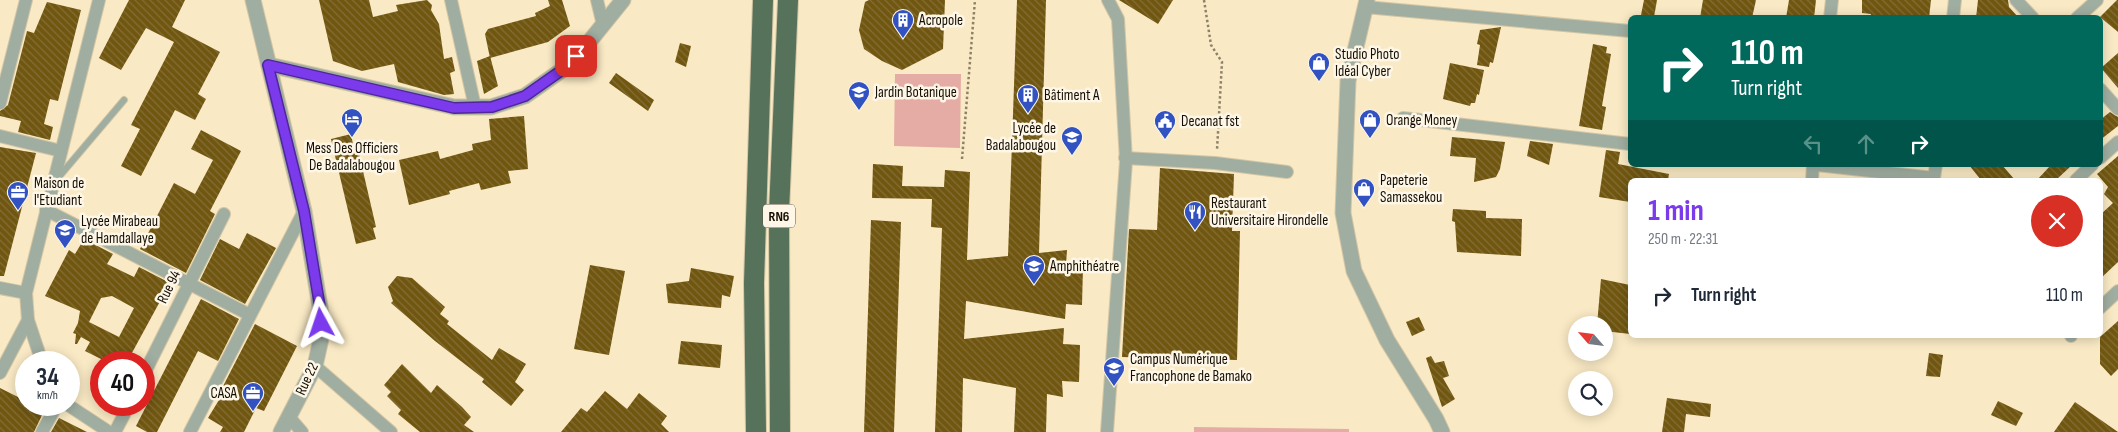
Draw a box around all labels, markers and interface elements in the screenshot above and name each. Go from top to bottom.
building icon: Acropole [891,8,915,39]
place label: Acropole [918,11,963,30]
text: 110 m [1731,32,1804,75]
pin [555,35,597,77]
icon: right [1648,35,1713,100]
icon: arrive [562,42,590,70]
place label: Studio Photo Idéal Cyber [1335,45,1400,81]
shop icon: Studio Photo Idéal Cyber [1307,51,1331,82]
text: Turn right [1731,75,1802,102]
school or university icon: Jardin Botanique [847,80,871,111]
place label: Jardin Botanique [874,83,957,102]
building icon: Bâtiment A [1016,83,1040,114]
place label: Bâtiment A [1044,86,1100,105]
hotel icon: Mess Des Officiers De Badalabougou [340,107,364,138]
shop icon: Orange Money [1358,108,1382,139]
public building icon: Decanat fst [1153,109,1177,140]
place label: Orange Money [1386,111,1457,130]
place label: Decanat fst [1181,112,1240,131]
place label: Lycée de Badalabougou [986,119,1056,155]
school or university icon: Lycée de Badalabougou [1060,125,1084,156]
icon: left [1799,130,1827,158]
icon: ahead [1852,130,1880,158]
icon: right [1905,130,1933,158]
place label: Mess Des Officiers De Badalabougou [306,139,398,175]
place label: Papeterie Samassekou [1380,171,1442,207]
place label: Maison de l'Etudiant [34,174,84,210]
shop icon: Papeterie Samassekou [1352,177,1376,208]
office icon: Maison de l'Etudiant [6,180,30,211]
text: 1 min [1648,193,1704,229]
place label: Restaurant Universitaire Hirondelle [1211,194,1328,230]
button: close [2031,195,2083,247]
restaurant icon: Restaurant Universitaire Hirondelle [1183,200,1207,231]
road number: RN6 [763,205,795,228]
place label: Lycée Mirabeau de Hamdallaye [81,212,158,248]
school or university icon: Lycée Mirabeau de Hamdallaye [53,218,77,249]
text: 250 m · 22:31 [1648,230,1718,249]
school or university icon: Amphithéatre [1022,254,1046,285]
place label: Amphithéatre [1049,257,1119,276]
street label: Rue 94 [153,267,185,307]
icon: right [1648,282,1676,310]
text: Turn right [1691,284,1756,307]
text: 110 m [2046,284,2083,307]
position arrow [294,296,346,348]
north arrow [1568,316,1612,361]
map controls [1568,316,1613,416]
place label: Campus Numérique Francophone de Bamako [1130,350,1252,386]
speed limit sign: 40 [90,351,155,416]
school or university icon: Campus Numérique Francophone de Bamako [1102,356,1126,387]
street label: Rue 22 [291,360,323,398]
text: 34 [36,362,59,393]
button: search [1568,371,1613,416]
office icon: CASA [241,381,265,412]
place label: CASA [210,384,238,403]
text: km/h [37,388,58,403]

